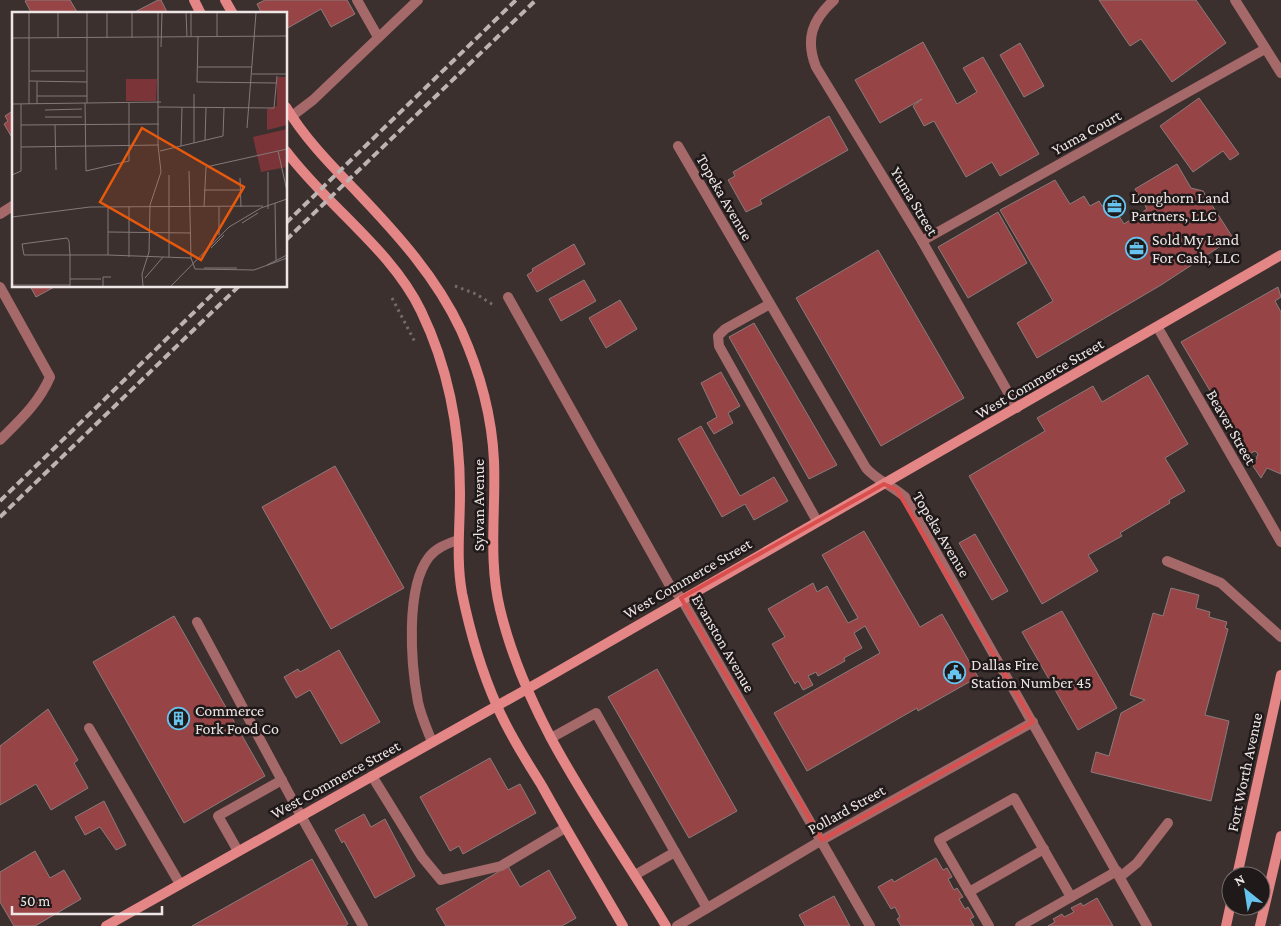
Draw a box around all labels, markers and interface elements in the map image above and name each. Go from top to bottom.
inset map [12,12,288,288]
street label: Yuma Court [1049,106,1124,158]
street label: Topeka Avenue [692,151,756,244]
street label: Yuma Street [887,164,942,239]
place label: Longhorn Land Partners, LLC [1131,189,1230,224]
office icon: Longhorn Land Partners, LLC [1103,194,1127,218]
place label: Sold My Land For Cash, LLC [1152,231,1240,266]
office icon: Sold My Land For Cash, LLC [1124,236,1148,260]
street label: West Commerce Street [972,334,1107,422]
street label: Beaver Street [1203,387,1260,468]
street label: Sylvan Avenue [470,459,488,551]
street label: Topeka Avenue [909,489,974,581]
street label: West Commerce Street [620,534,755,622]
street label: Evanston Avenue [689,591,758,695]
place label: Dallas Fire Station Number 45 [971,656,1092,691]
public building icon: Dallas Fire Station Number 45 [943,661,967,685]
place label: Commerce Fork Food Co [195,702,279,737]
building icon: Commerce Fork Food Co [167,707,191,731]
street label: Fort Worth Avenue [1224,711,1265,833]
street label: West Commerce Street [268,736,403,822]
street label: Pollard Street [805,781,888,838]
north arrow [1221,866,1271,916]
text: N [1231,870,1248,889]
scale bar [12,884,162,916]
text: 50 m [20,893,50,909]

